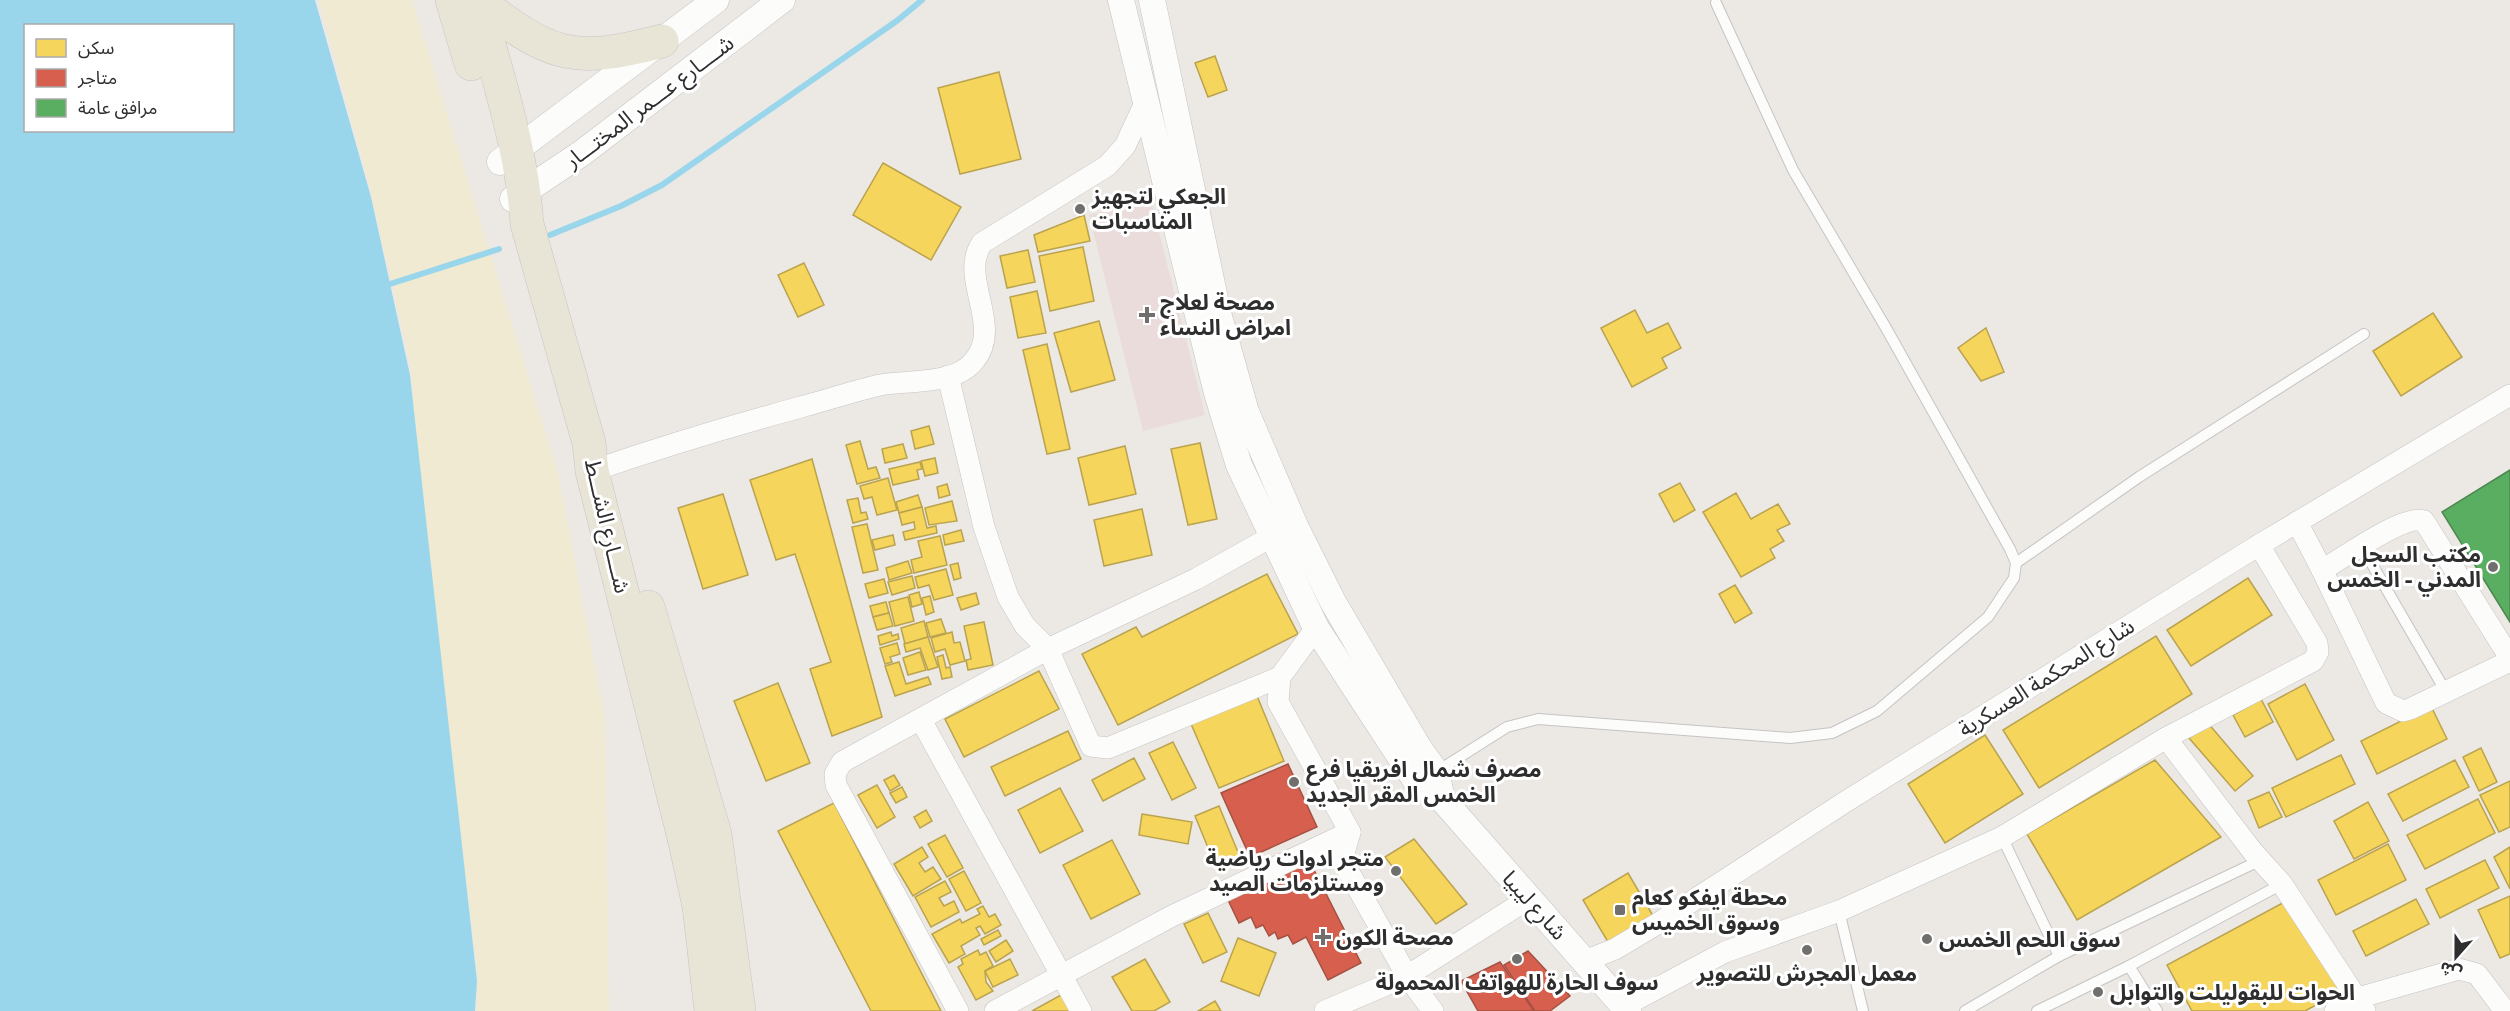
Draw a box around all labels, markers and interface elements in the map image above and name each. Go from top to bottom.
legend [24,24,234,132]
street label: شــــارع عـــمر المختـــار [559,29,741,177]
text: سكن [78,37,114,59]
text: متاجر [77,67,117,89]
text: مرافق عامة [78,97,157,119]
place label: الجعكي لتجهيز المناسبات [1091,183,1226,235]
marker: الجعكي لتجهيز المناسبات [1073,202,1087,216]
place label: مصحة لعلاج امراض النساء [1160,289,1291,341]
marker: مصحة لعلاج امراض النساء [1138,306,1156,324]
street label: شــــارع الشـــط [576,456,636,597]
place label: مكتب السجل المدني - الخمس [2327,541,2481,597]
marker: مكتب السجل المدني - الخمس [2486,560,2500,574]
street label: شارع المحكمة العسكرية [1953,612,2141,745]
place label: مصرف شمال افريقيا فرع الخمس المقر الجديد [1306,756,1542,808]
marker: مصرف شمال افريقيا فرع الخمس المقر الجديد [1287,775,1301,789]
place label: متجر ادوات رياضية ومستلزمات الصيد [1205,845,1384,897]
marker: متجر ادوات رياضية ومستلزمات الصيد [1389,864,1403,878]
street label: شارع ليبيا [1494,865,1573,948]
place label: محطة ايفكو كعام وسوق الخميس [1632,884,1787,936]
marker: محطة ايفكو كعام وسوق الخميس [1613,903,1627,917]
place label: مصحة الكون [1336,924,1454,951]
place label: سوق اللحم الخمس [1939,926,2121,956]
north arrow [2426,927,2486,987]
marker: مصحة الكون [1314,928,1332,946]
marker: سوق اللحم الخمس [1920,932,1934,946]
marker: معمل المجرش للتصوير [1800,943,1814,957]
marker: سوف الحارة للهواتف المحمولة [1510,952,1524,966]
text: ش [2437,957,2465,983]
place label: معمل المجرش للتصوير [1696,960,1917,987]
place label: سوف الحارة للهواتف المحمولة [1375,969,1659,996]
place label: الحوات للبقوليلت والتوابل [2110,979,2355,1006]
marker: الحوات للبقوليلت والتوابل [2091,985,2105,999]

